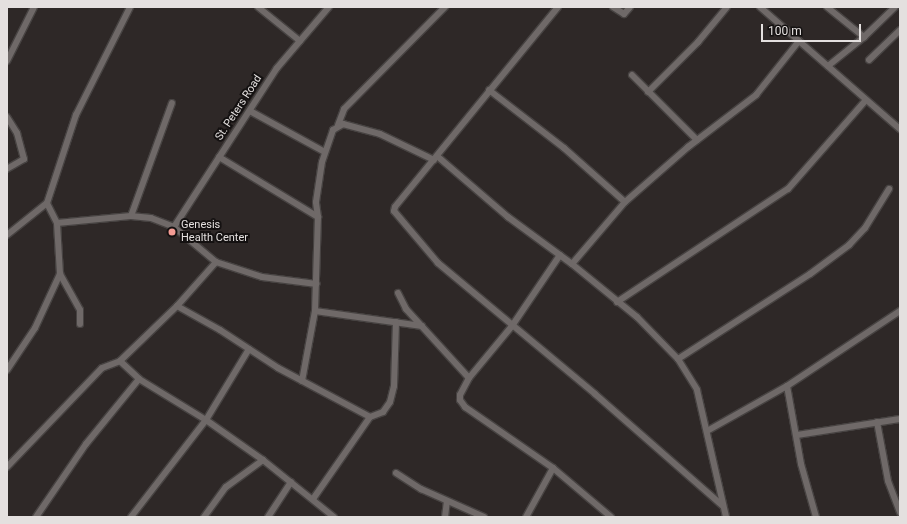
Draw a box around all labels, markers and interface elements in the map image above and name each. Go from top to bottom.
scale bar [763,16,863,42]
text: 100 m [768,24,802,38]
street label: St. Peters Road [213,73,265,143]
place label: Genesis Health Center [181,219,248,245]
marker: Genesis Health Center [166,226,178,238]

